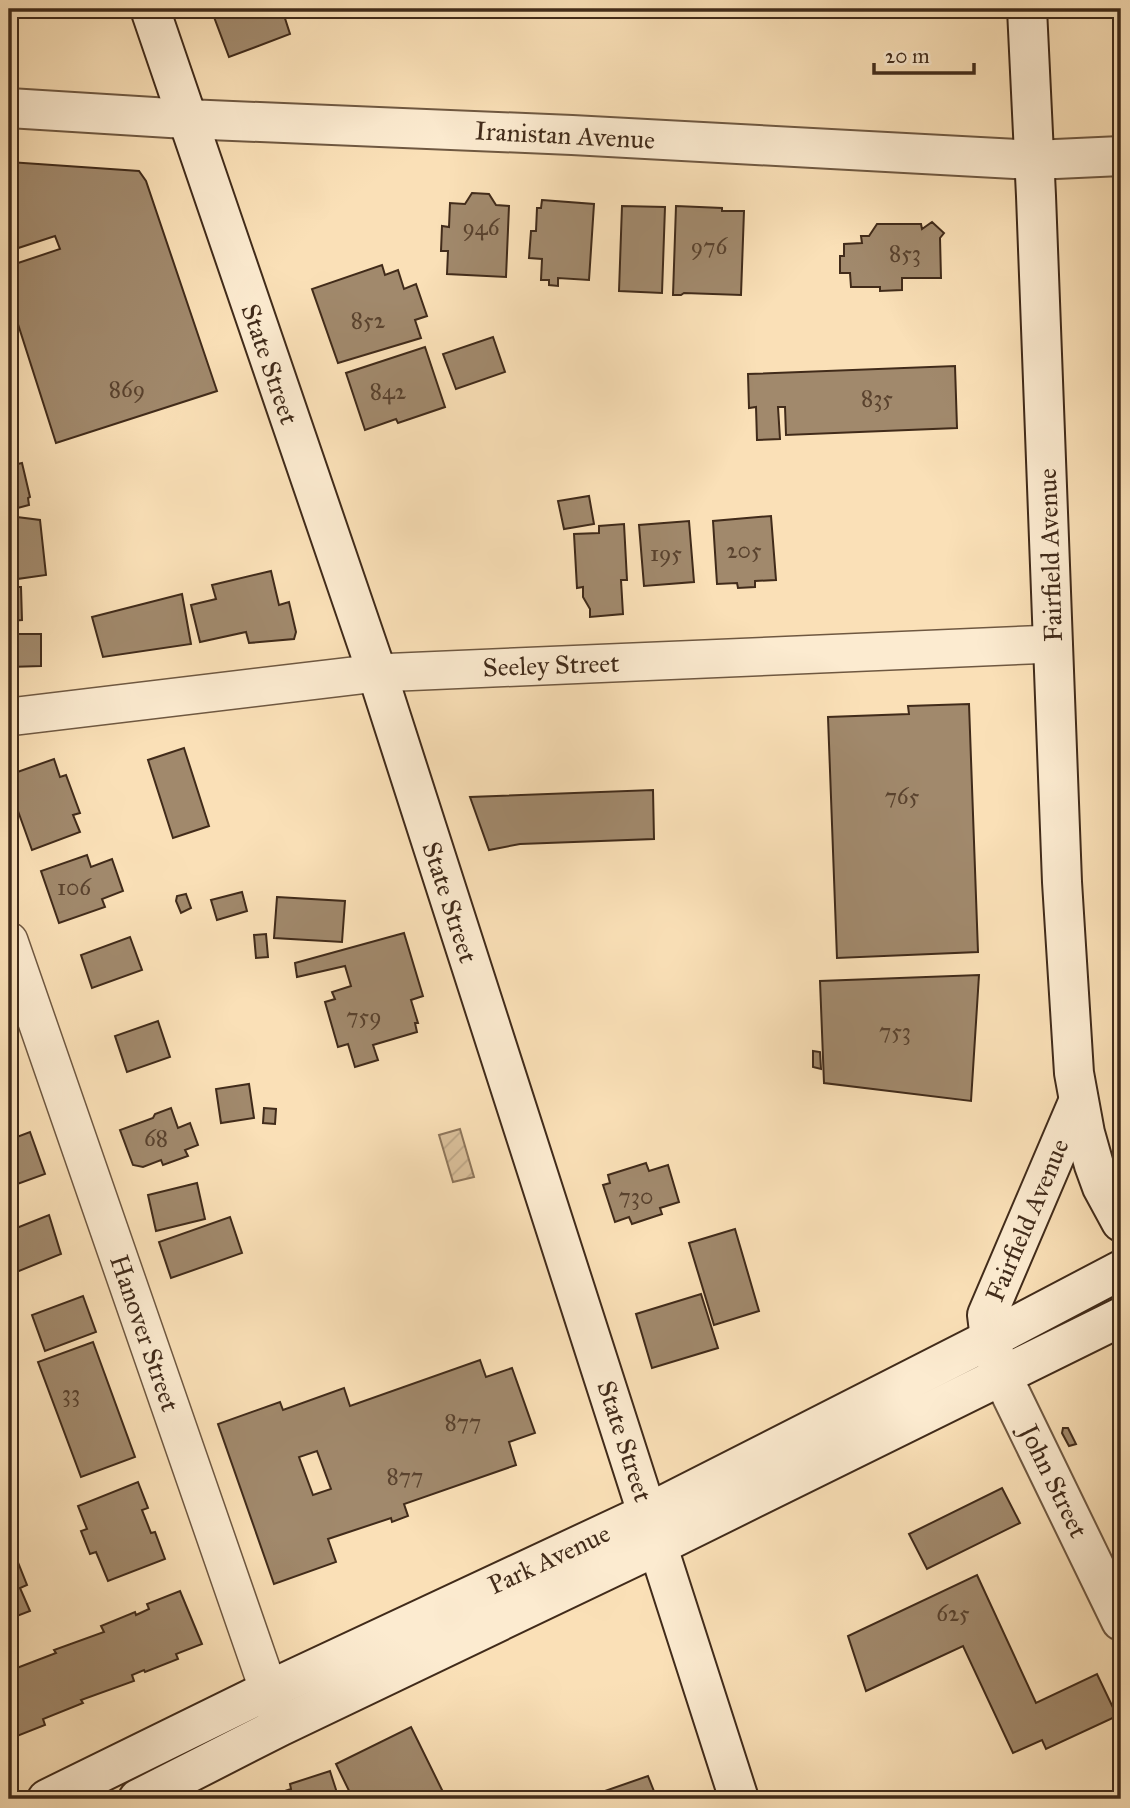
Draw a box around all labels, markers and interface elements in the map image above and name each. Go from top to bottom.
scale bar [874,32,974,76]
text: 20 m [885,43,930,69]
street label: Iranistan Avenue [474,114,656,156]
house number: 946 [463,213,501,241]
house number: 976 [691,232,728,260]
house number: 853 [889,239,921,267]
street label: State Street [234,300,306,428]
house number: 852 [351,306,386,334]
house number: 869 [109,375,145,403]
house number: 842 [370,377,407,405]
house number: 835 [861,384,893,412]
street label: Fairfield Avenue [1031,467,1069,642]
house number: 205 [726,536,762,564]
house number: 195 [650,539,682,567]
street label: Seeley Street [482,647,620,683]
house number: 765 [885,782,920,810]
street label: State Street [415,837,485,967]
house number: 106 [57,873,92,901]
house number: 759 [346,1002,382,1030]
house number: 753 [879,1017,911,1045]
house number: 68 [144,1124,168,1152]
street label: Fairfield Avenue [978,1134,1076,1306]
house number: 730 [619,1182,653,1210]
street label: Hanover Street [103,1250,187,1416]
street label: State Street [590,1376,660,1506]
house number: 33 [62,1379,80,1407]
house number: 877 [445,1408,481,1436]
street label: John Street [1012,1417,1095,1543]
house number: 877 [387,1462,423,1490]
street label: Park Avenue [483,1517,615,1601]
house number: 625 [936,1599,970,1627]

